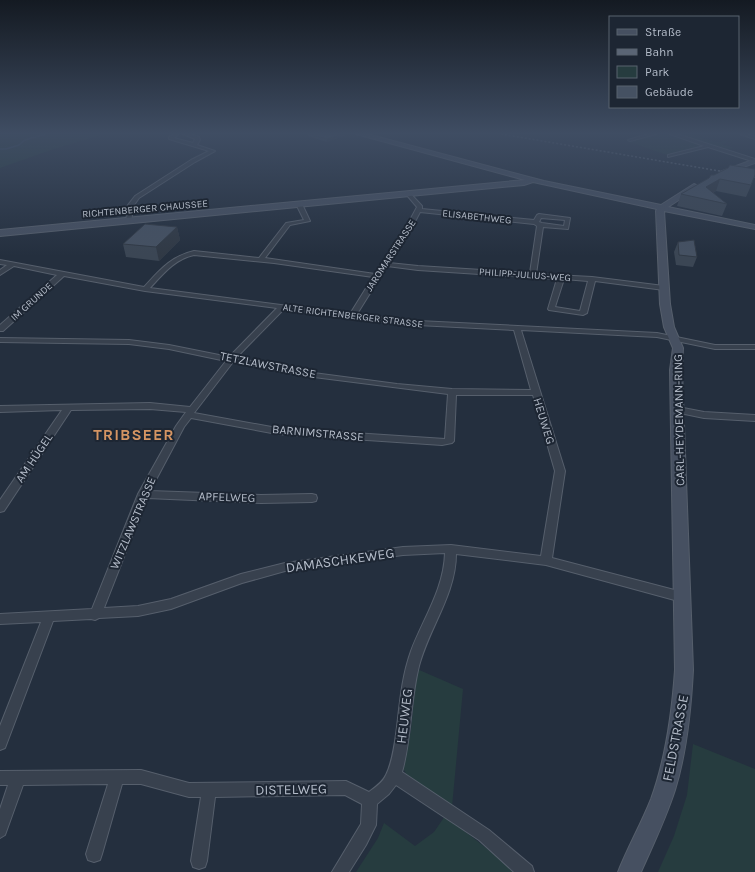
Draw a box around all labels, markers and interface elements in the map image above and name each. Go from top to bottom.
legend [609,16,739,108]
text: Straße [645,25,681,39]
text: Bahn [645,45,674,59]
text: Park [645,65,670,79]
text: Gebäude [645,85,693,99]
street label: RICHTENBERGER CHAUSSEE [82,198,208,220]
street label: ELISABETHWEG [442,207,512,227]
street label: JAROMARSTRASSE [363,217,419,294]
street label: PHILIPP-JULIUS-WEG [479,266,571,284]
street label: IM GRUNDE [8,280,55,324]
street label: ALTE RICHTENBERGER STRASSE [282,301,424,331]
street label: TETZLAWSTRASSE [219,349,317,381]
street label: CARL-HEYDEMANN-RING [671,354,687,486]
street label: HEUWEG [530,396,558,446]
street label: BARNIMSTRASSE [271,422,365,444]
district label: TRIBSEER [93,425,175,444]
street label: AM HÜGEL [13,431,56,485]
street label: WITZLAWSTRASSE [107,475,159,571]
street label: APFELWEG [198,489,256,505]
street label: DAMASCHKEWEG [285,544,395,577]
street label: HEUWEG [393,687,416,745]
street label: FELDSTRASSE [659,693,692,783]
street label: DISTELWEG [255,780,327,799]

